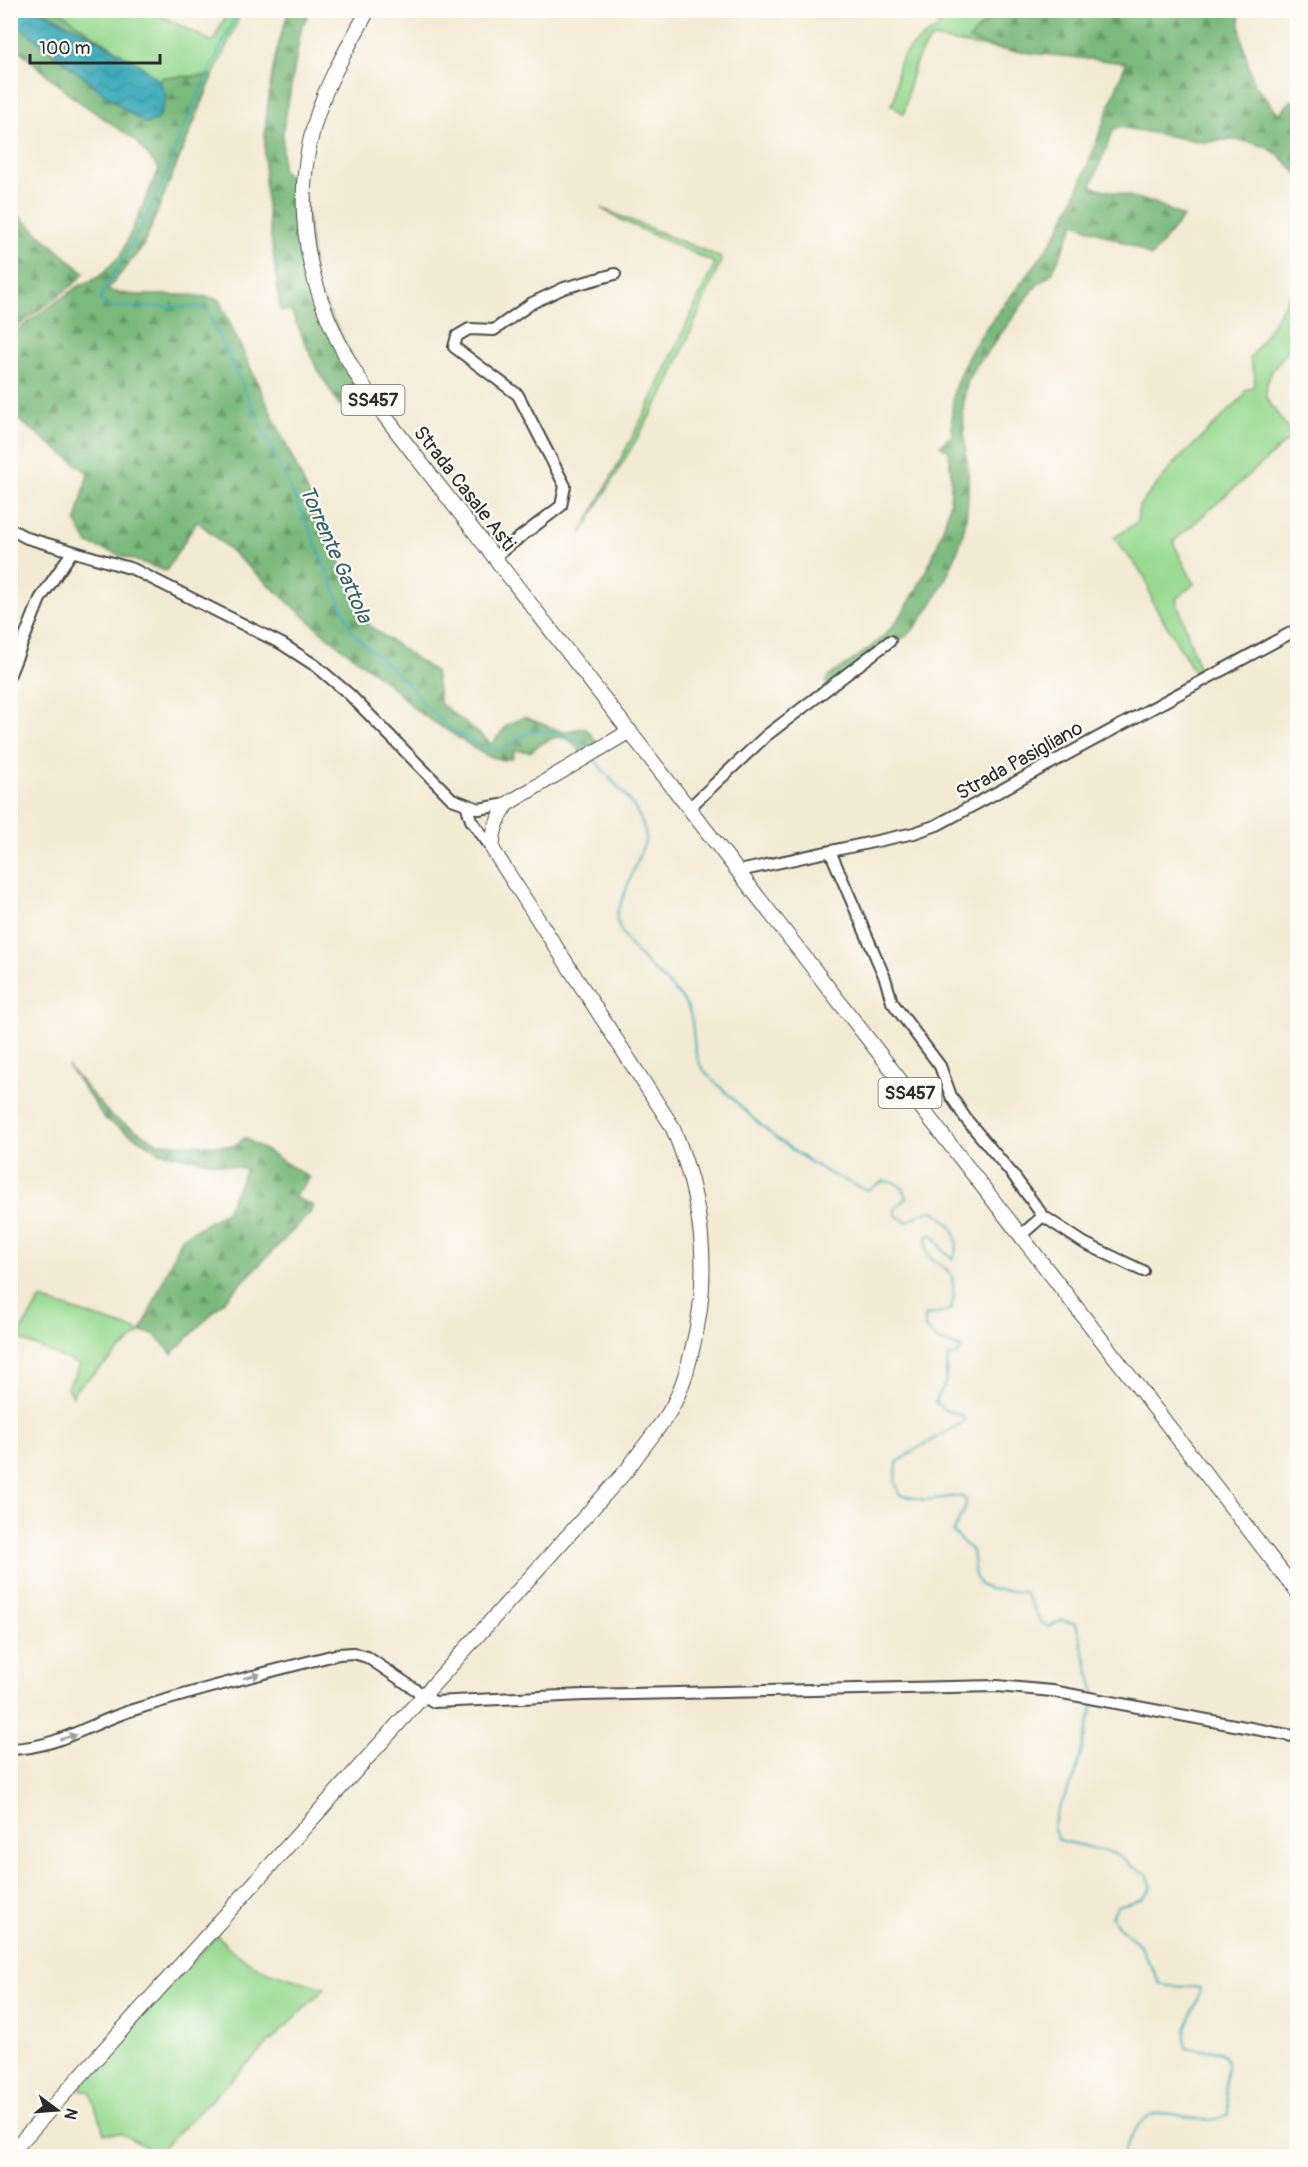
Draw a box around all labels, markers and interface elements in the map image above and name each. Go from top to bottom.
scale bar [30,27,160,65]
text: 100 m [39,37,91,60]
road number: SS457 [342,385,404,415]
street label: Strada Casale Asti [408,421,521,556]
water label: Torrente Gattola [293,481,378,628]
street label: Strada Pasigliano [951,715,1087,806]
road number: SS457 [878,1078,942,1108]
one-way arrow [243,1670,261,1680]
one-way arrow [59,1732,77,1741]
north arrow [27,2080,87,2140]
text: N [59,2106,82,2122]

